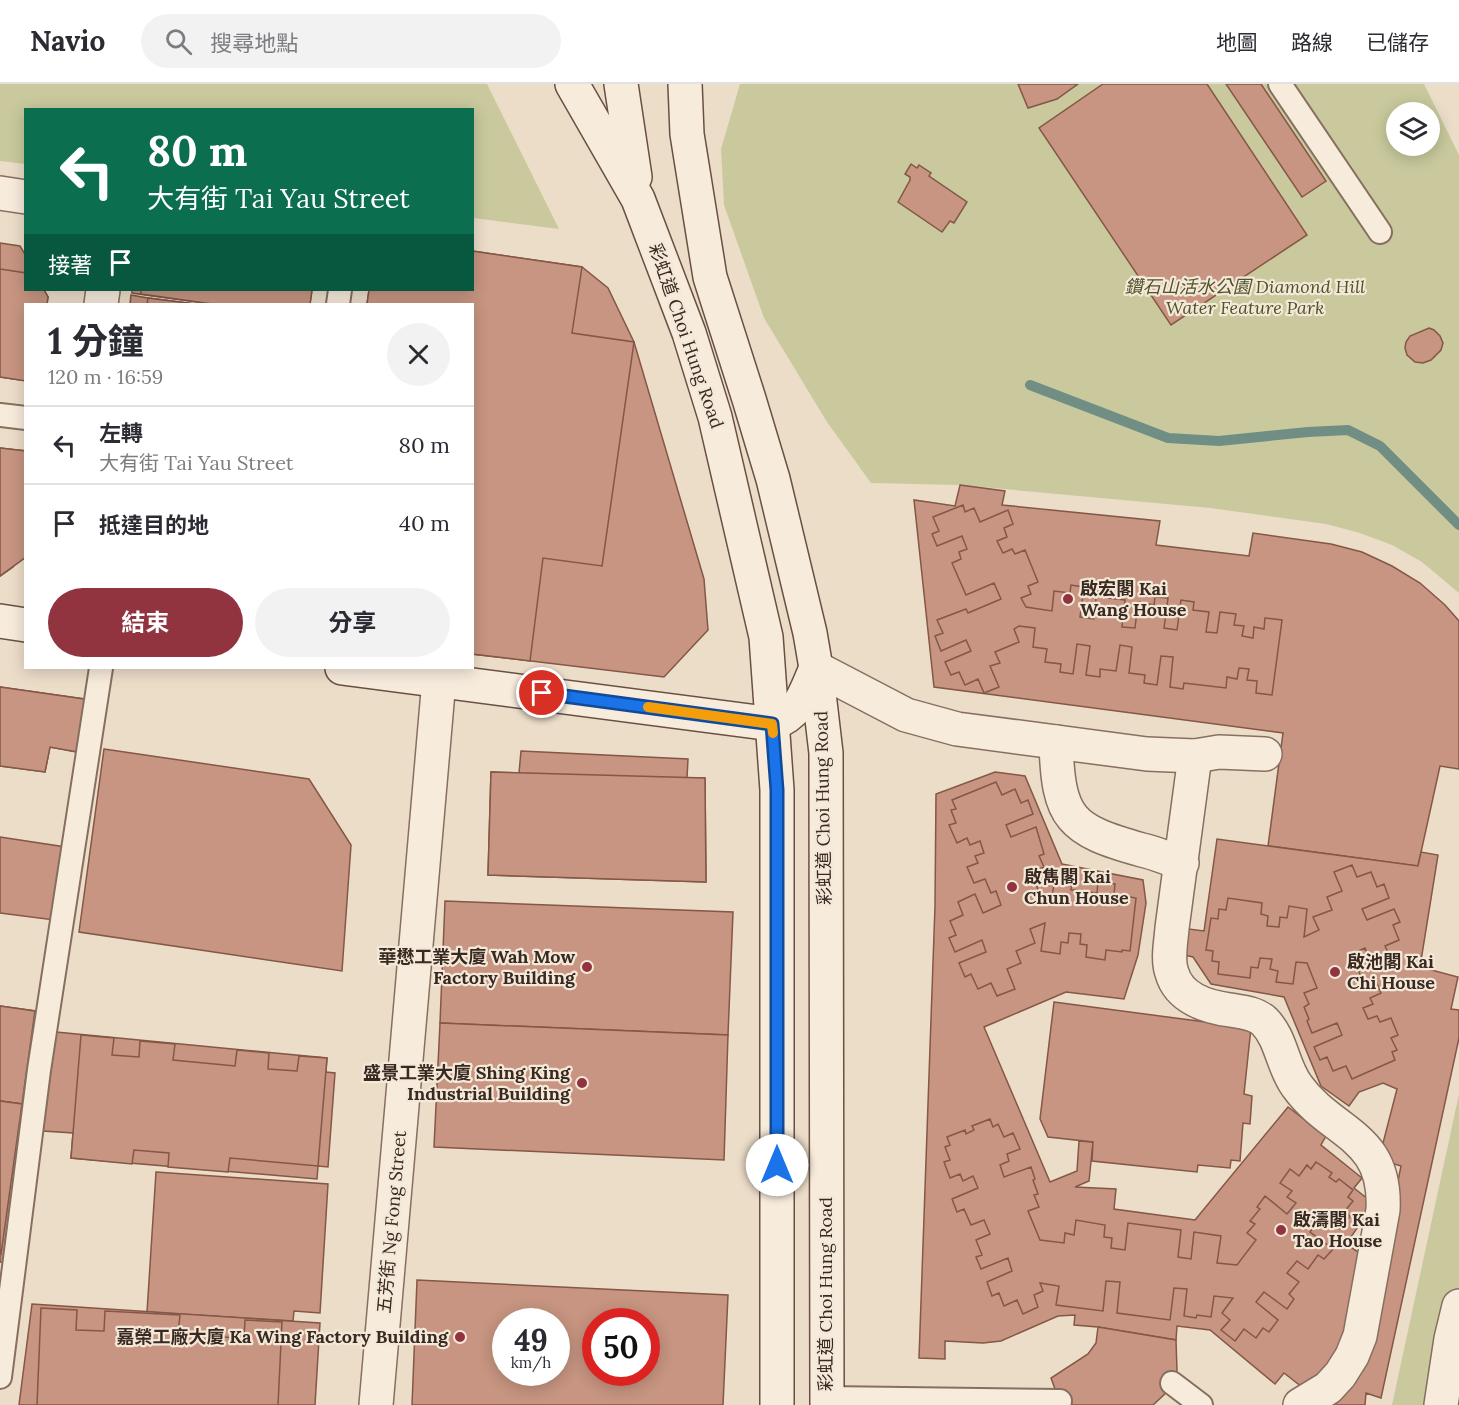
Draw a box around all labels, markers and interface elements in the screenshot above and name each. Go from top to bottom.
search box [141,14,561,68]
text: Navio [30,23,105,59]
icon: search [162,25,195,58]
text: 搜尋地點 [210,29,298,57]
text: 地圖 [1216,29,1258,56]
text: 路線 [1291,29,1333,56]
text: 已儲存 [1366,29,1429,56]
map controls [1386,102,1440,156]
button: layers [1386,102,1440,156]
text: 80 m [147,124,247,178]
icon: left [48,132,126,210]
text: 大有街 Tai Yau Street [147,181,410,215]
street label: 彩虹道 Choi Hung Road [644,240,729,432]
icon: arrive [104,246,137,279]
text: 接著 [48,251,92,279]
park label: 鑽石山活水公園 Diamond Hill Water Feature Park [1125,275,1365,319]
text: 1 分鐘 [48,318,144,364]
button: close [387,323,450,386]
text: 120 m · 16:59 [48,364,163,389]
text: 左轉 [99,419,143,447]
icon: left [48,429,81,462]
text: 80 m [399,431,450,459]
text: 大有街 Tai Yau Street [99,450,294,475]
icon: arrive [48,507,81,540]
text: 40 m [399,509,450,537]
text: 抵達目的地 [99,511,209,539]
place label: 啟宏閣 Kai Wang House [1080,577,1187,621]
button: 結束 [48,588,243,657]
button: 分享 [255,588,450,657]
marker: 啟宏閣 Kai Wang House [1061,592,1075,606]
pin [516,667,567,718]
icon: arrive [525,676,558,709]
street label: 彩虹道 Choi Hung Road [809,710,836,905]
place label: 啟雋閣 Kai Chun House [1024,865,1129,909]
marker: 啟雋閣 Kai Chun House [1005,880,1019,894]
place label: 華懋工業大廈 Wah Mow Factory Building [378,945,576,989]
place label: 啟池閣 Kai Chi House [1347,950,1435,994]
marker: 華懋工業大廈 Wah Mow Factory Building [580,960,594,974]
marker: 啟池閣 Kai Chi House [1328,965,1342,979]
place label: 盛景工業大廈 Shing King Industrial Building [363,1061,571,1105]
marker: 盛景工業大廈 Shing King Industrial Building [575,1076,589,1090]
street label: 五芳街 Ng Fong Street [372,1129,411,1315]
position arrow [745,1133,809,1197]
street label: 彩虹道 Choi Hung Road [814,1197,837,1391]
place label: 啟濤閣 Kai Tao House [1293,1208,1383,1252]
marker: 啟濤閣 Kai Tao House [1274,1223,1288,1237]
speed limit sign: 50 [582,1308,660,1386]
text: 49 [514,1321,548,1359]
place label: 嘉榮工廠大廈 Ka Wing Factory Building [116,1325,449,1348]
marker: 嘉榮工廠大廈 Ka Wing Factory Building [453,1330,467,1344]
text: km/h [511,1353,551,1372]

